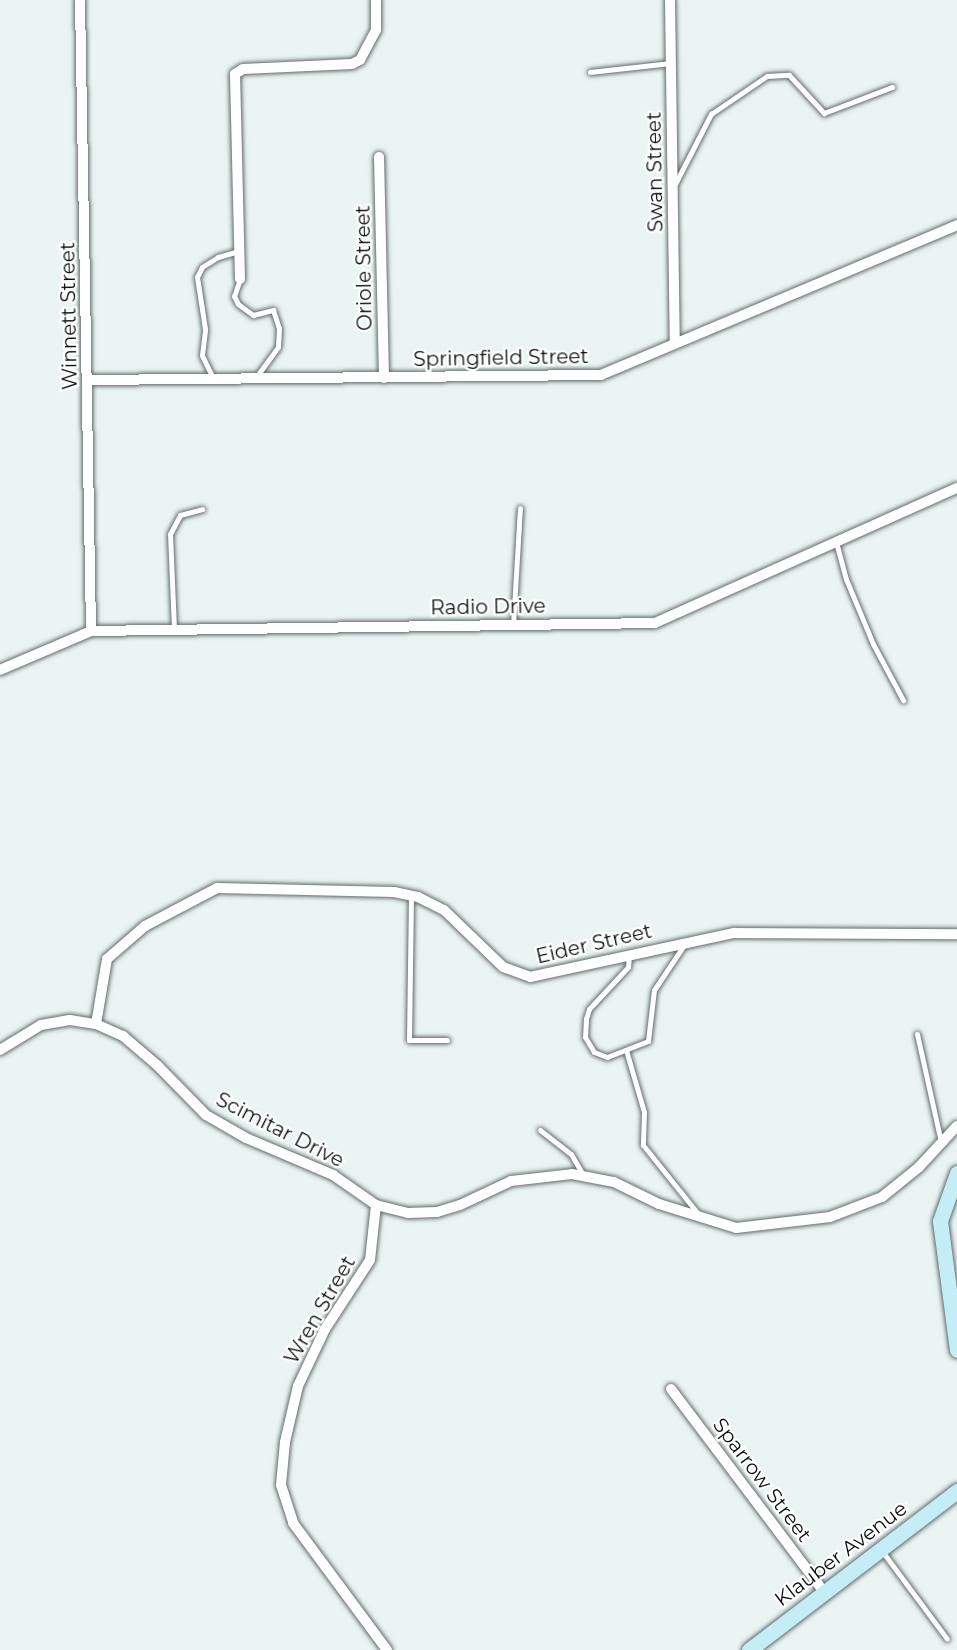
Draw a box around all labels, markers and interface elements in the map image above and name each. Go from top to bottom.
street label: Swan Street [642,112,668,232]
street label: Oriole Street [351,205,377,331]
street label: Winnett Street [56,242,82,390]
street label: Springfield Street [413,344,589,372]
street label: Radio Drive [430,594,546,620]
street label: Eider Street [534,919,654,969]
street label: Scimitar Drive [212,1087,348,1173]
street label: Wren Street [279,1252,361,1368]
street label: Sparrow Street [708,1413,816,1547]
street label: Klauber Avenue [770,1497,912,1611]

